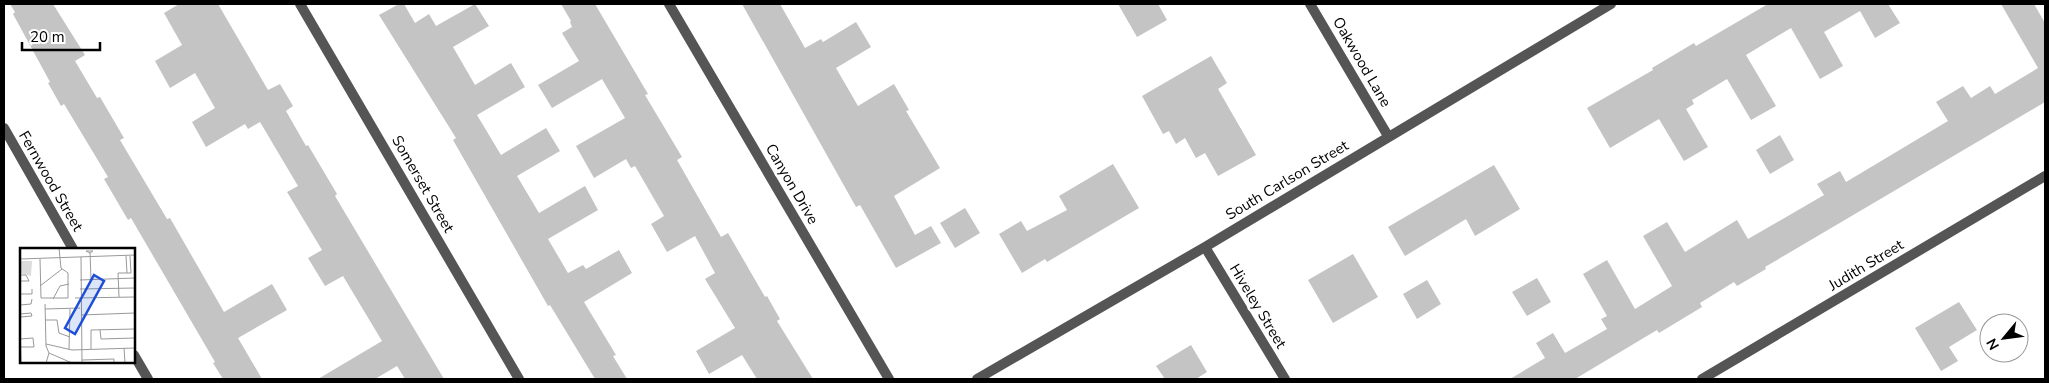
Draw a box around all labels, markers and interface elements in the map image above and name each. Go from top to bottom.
street label: Oakwood Lane [1328,13,1396,111]
scale bar [22,20,100,52]
text: 20 m [30,27,65,47]
street label: Fernwood Street [14,127,88,235]
street label: Somerset Street [387,132,459,237]
street label: South Carlson Street [1222,135,1353,225]
street label: Canyon Drive [761,140,823,228]
street label: Judith Street [1824,234,1908,296]
inset map [20,248,135,363]
street label: Hiveley Street [1225,260,1291,353]
north arrow [1979,313,2029,363]
text: N [1982,335,2004,353]

